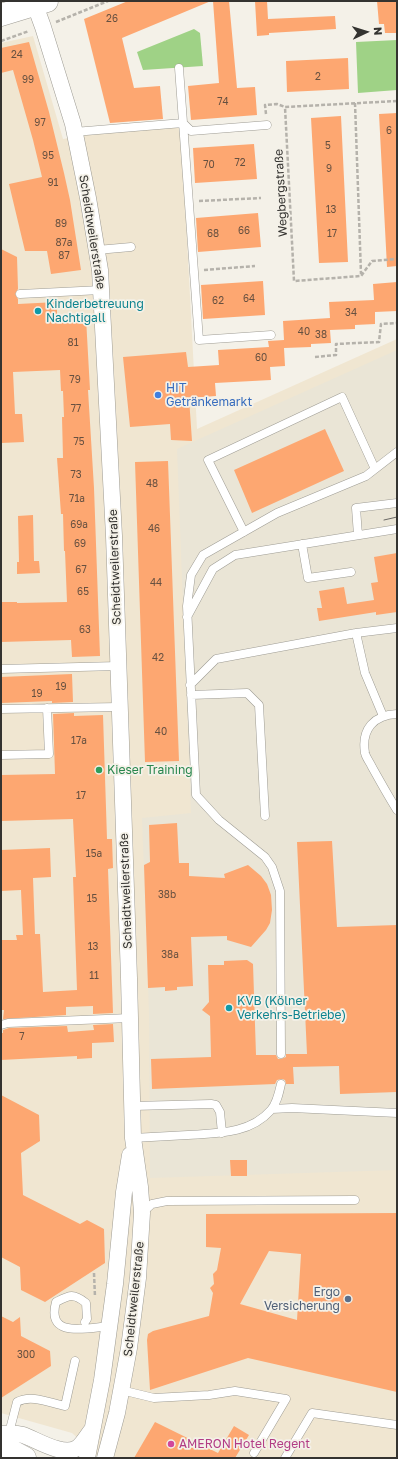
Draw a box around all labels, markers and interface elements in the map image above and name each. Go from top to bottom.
north arrow [346,12,386,52]
house number: 26 [106,13,118,25]
text: N [372,26,385,36]
house number: 24 [11,49,23,61]
house number: 2 [315,71,321,83]
house number: 99 [22,74,34,86]
house number: 74 [217,96,229,108]
house number: 97 [34,117,46,129]
house number: 6 [386,125,392,137]
house number: 5 [325,140,331,152]
street label: Wegbergstraße [272,149,290,237]
house number: 95 [42,150,54,162]
house number: 72 [234,157,246,169]
house number: 70 [203,159,215,171]
house number: 9 [326,163,332,175]
street label: Scheidtweilerstraße [76,174,108,290]
house number: 91 [48,177,58,189]
house number: 13 [326,204,336,216]
house number: 89 [55,218,67,230]
house number: 66 [238,225,250,237]
house number: 68 [207,228,219,240]
house number: 17 [327,228,337,240]
house number: 87a [55,237,73,249]
house number: 87 [58,250,70,262]
house number: 64 [243,293,255,305]
house number: 62 [212,295,224,307]
place label: Kinderbetreuung Nachtigall [46,297,144,325]
marker: Kinderbetreuung Nachtigall [33,306,43,316]
house number: 34 [345,307,357,319]
house number: 40 [298,326,310,338]
house number: 38 [315,329,327,341]
house number: 81 [68,337,78,349]
house number: 60 [255,352,267,364]
house number: 79 [69,374,81,386]
place label: HIT Getränkemarkt [166,381,252,409]
marker: HIT Getränkemarkt [153,390,163,400]
house number: 77 [71,403,81,415]
house number: 75 [73,436,85,448]
house number: 73 [70,469,82,481]
house number: 48 [146,478,158,490]
house number: 71a [69,493,85,505]
street label: Scheidtweilerstraße [106,509,124,625]
house number: 69a [70,519,88,531]
house number: 46 [148,523,160,535]
house number: 69 [74,538,86,550]
house number: 67 [75,564,87,576]
house number: 44 [150,577,162,589]
house number: 65 [77,586,89,598]
house number: 63 [79,624,91,636]
house number: 42 [152,652,164,664]
house number: 19 [56,681,66,693]
house number: 19 [32,688,42,700]
house number: 40 [155,726,167,738]
house number: 17a [71,735,87,747]
place label: Kieser Training [107,763,193,777]
marker: Kieser Training [94,765,104,775]
house number: 17 [76,790,86,802]
street label: Scheidtweilerstraße [117,833,135,949]
house number: 15a [86,848,102,860]
house number: 38b [158,889,176,901]
house number: 15 [87,893,97,905]
house number: 13 [88,941,98,953]
house number: 38a [161,949,179,961]
house number: 11 [89,970,99,982]
place label: KVB (Kölner Verkehrs-Betriebe) [237,994,346,1022]
marker: KVB (Kölner Verkehrs-Betriebe) [224,1003,234,1013]
house number: 7 [19,1031,25,1043]
street label: Scheidtweilerstraße [121,1241,147,1357]
place label: Ergo Versicherung [264,1285,340,1313]
marker: Ergo Versicherung [343,1294,353,1304]
house number: 300 [17,1349,35,1361]
place label: AMERON Hotel Regent [179,1437,310,1451]
marker: AMERON Hotel Regent [166,1439,176,1449]

